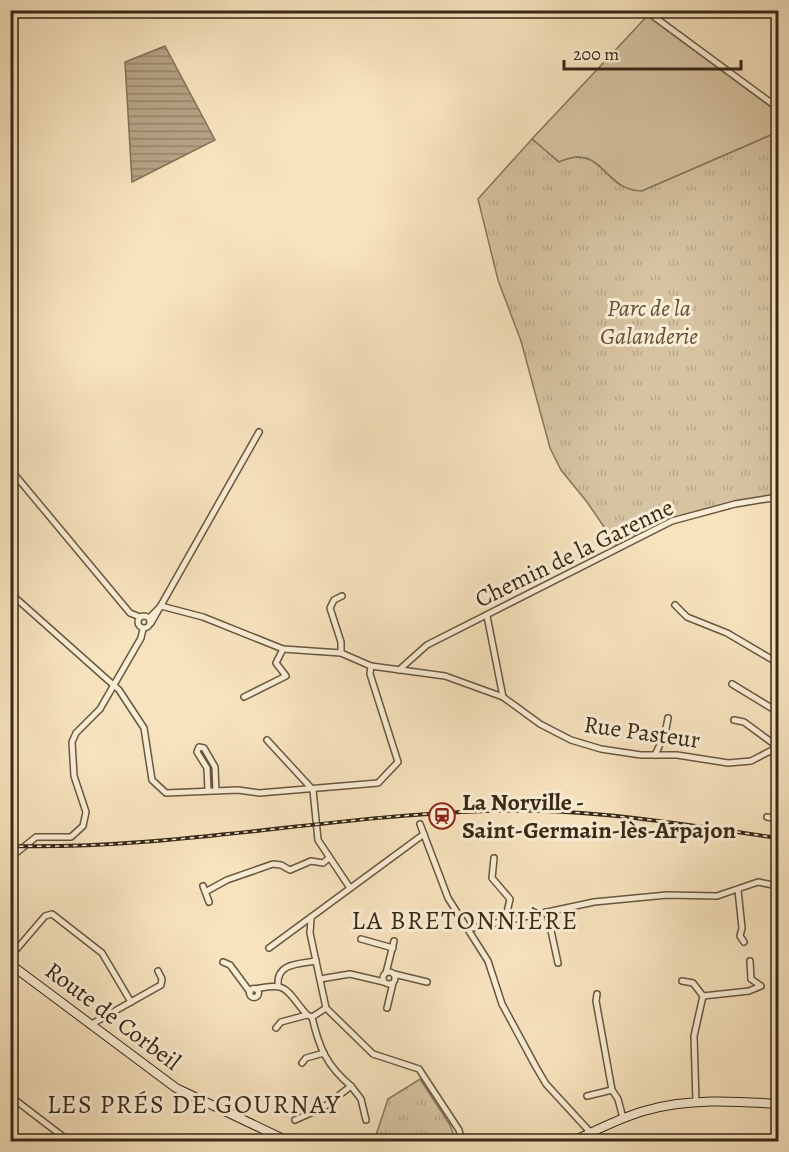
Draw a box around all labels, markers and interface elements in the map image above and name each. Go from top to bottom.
scale bar [564,33,741,71]
text: 200 m [573,42,619,66]
park label: Parc de la Galanderie [600,292,698,352]
street label: Chemin de la Garenne [469,491,679,615]
street label: Rue Pasteur [582,708,702,756]
place label: La Norville - Saint-Germain-lès-Arpajon [462,786,737,846]
station icon: La Norville - Saint-Germain-lès-Arpajon [427,801,457,831]
district label: LA BRETONNIÈRE [351,903,579,938]
street label: Route de Corbeil [39,954,187,1078]
district label: LES PRÉS DE GOURNAY [47,1087,341,1122]

